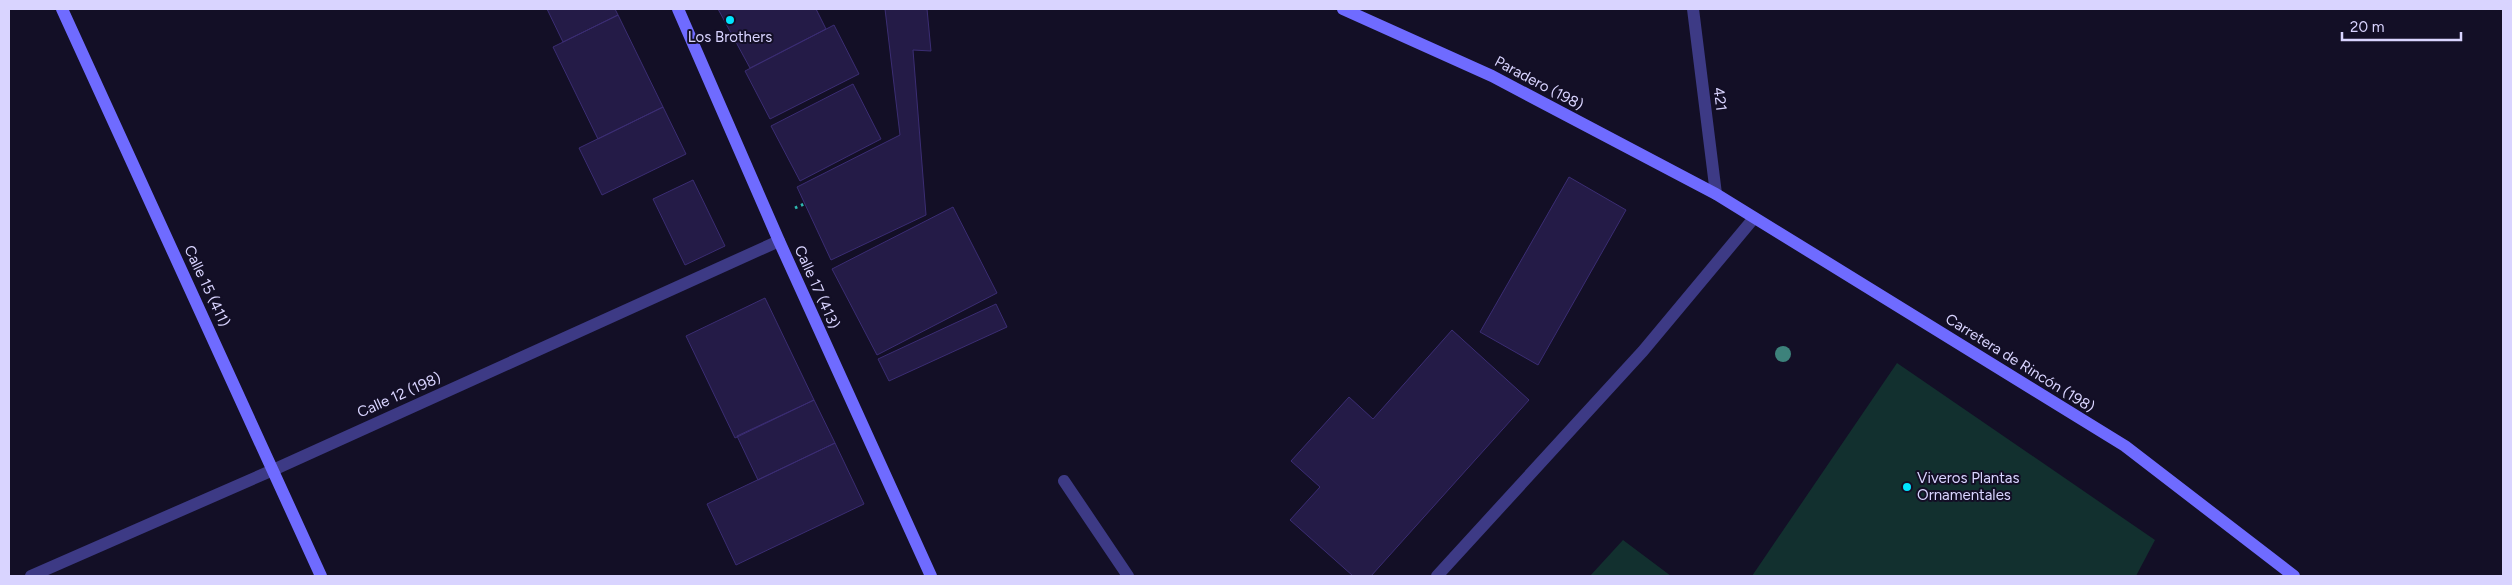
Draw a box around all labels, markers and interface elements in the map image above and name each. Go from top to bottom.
scale bar [2342,10,2461,42]
marker: Los Brothers [724,14,736,26]
text: 20 m [2350,18,2384,36]
place label: Los Brothers [688,28,772,46]
street label: Paradero (198) [1492,52,1586,114]
street label: 421 [1710,86,1730,112]
street label: Calle 15 (411) [180,242,234,330]
street label: Calle 17 (413) [791,243,843,331]
street label: Carretera de Rincón (198) [1942,310,2098,416]
street label: Calle 12 (198) [354,369,444,421]
place label: Viveros Plantas Ornamentales [1917,469,2019,504]
marker: Viveros Plantas Ornamentales [1901,481,1913,493]

